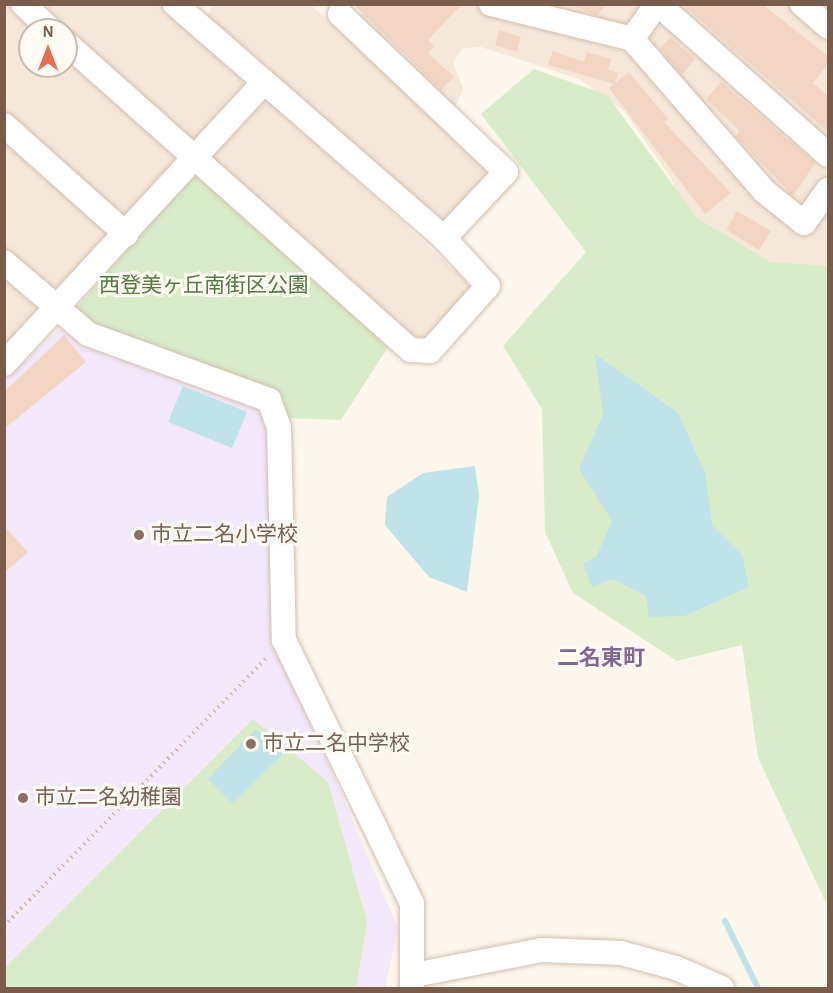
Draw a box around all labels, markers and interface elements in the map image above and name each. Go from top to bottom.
north arrow [18,18,78,78]
text: N [42,24,54,40]
park label: 西登美ヶ丘南街区公園 [99,273,309,299]
place label: 市立二名小学校 [151,522,298,548]
marker: 市立二名小学校 [132,528,146,542]
district label: 二名東町 [557,646,645,672]
place label: 市立二名中学校 [263,731,410,757]
marker: 市立二名中学校 [244,737,258,751]
place label: 市立二名幼稚園 [35,785,182,811]
marker: 市立二名幼稚園 [16,791,30,805]

